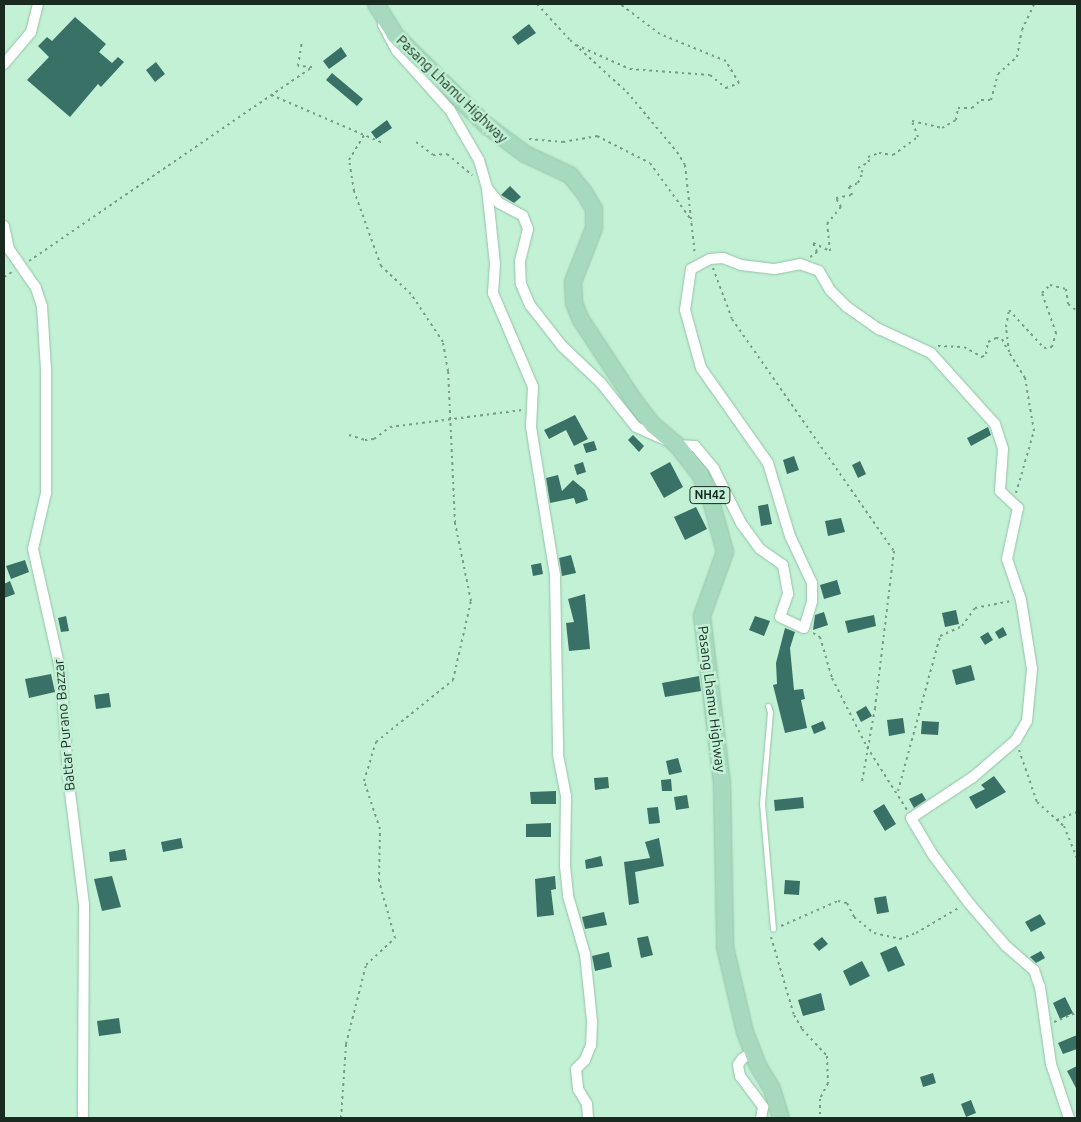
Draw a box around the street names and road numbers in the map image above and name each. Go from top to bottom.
street label: Pasang Lhamu Highway [393,32,511,146]
road number: NH42 [689,486,731,504]
street label: Pasang Lhamu Highway [695,625,729,773]
street label: Battar Purano Bazzar [50,658,78,792]

